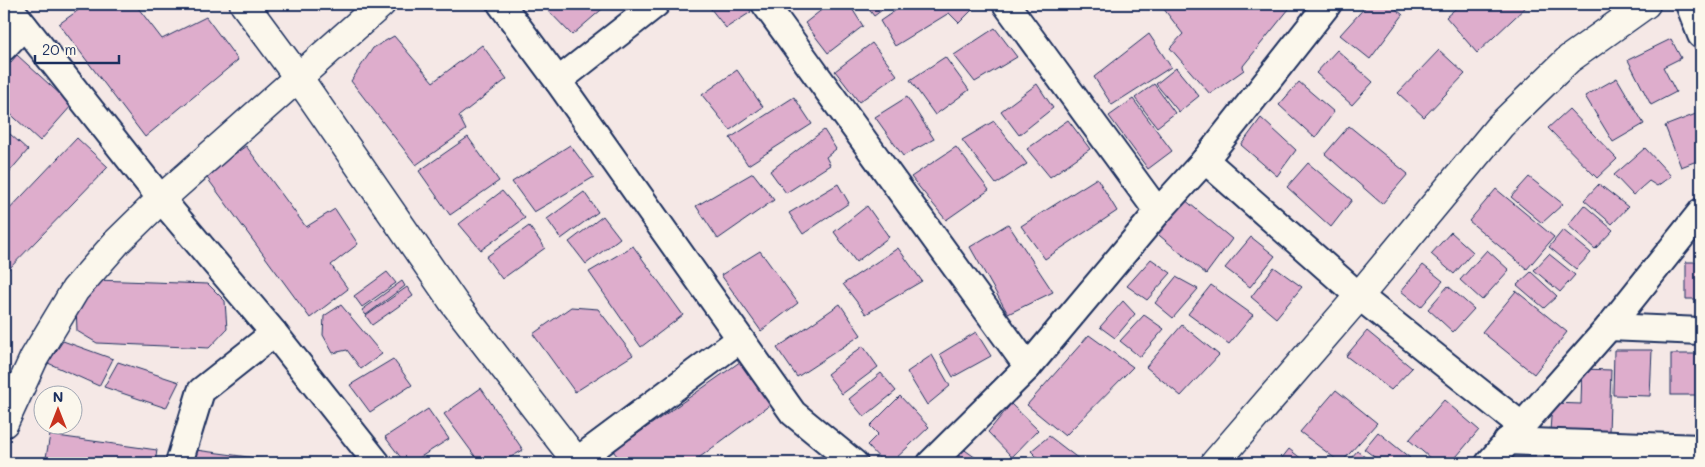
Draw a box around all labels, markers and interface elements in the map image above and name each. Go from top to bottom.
scale bar [35,32,119,64]
text: 20 m [42,39,76,59]
north arrow [32,384,82,434]
text: N [53,387,63,406]

